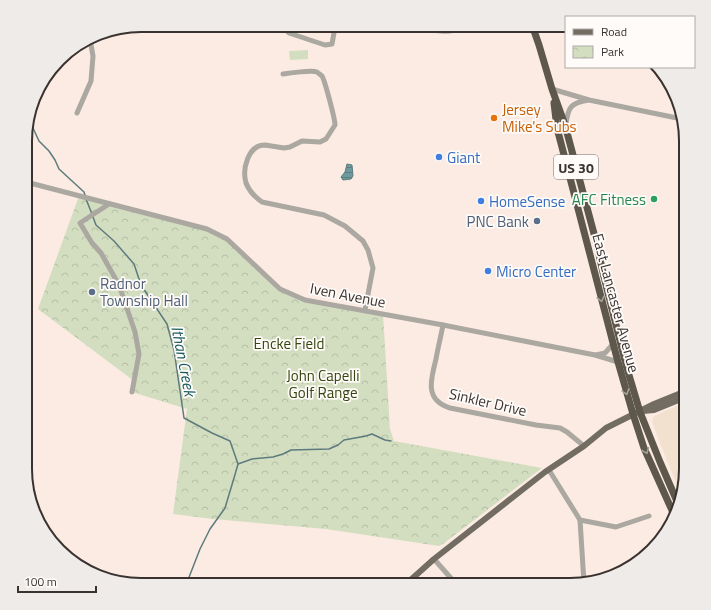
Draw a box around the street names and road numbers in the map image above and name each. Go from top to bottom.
road number: US 30 [554,155,598,179]
street label: East Lancaster Avenue [586,231,646,375]
street label: Iven Avenue [308,276,388,314]
street label: Sinkler Drive [447,382,529,422]

